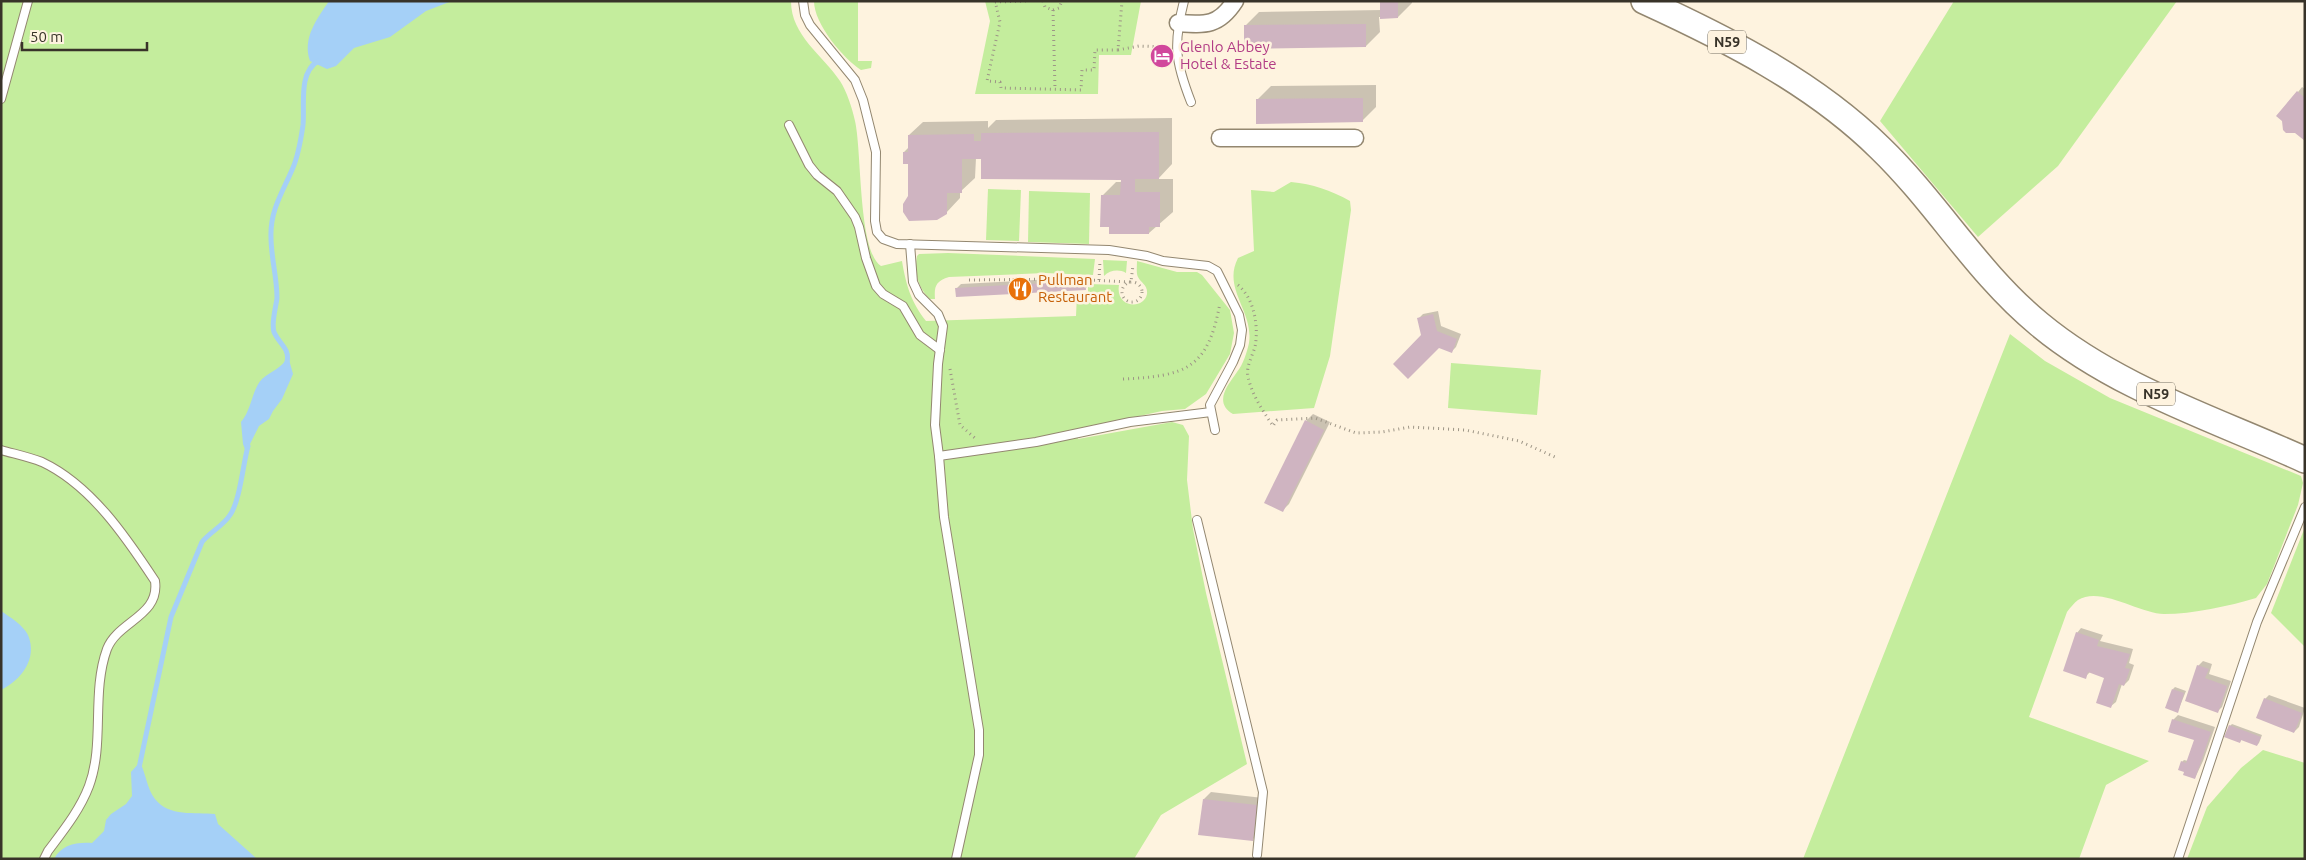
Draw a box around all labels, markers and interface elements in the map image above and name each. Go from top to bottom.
scale bar [22,20,148,52]
text: 50 m [30,28,63,45]
road number: N59 [1708,31,1746,54]
place label: Glenlo Abbey Hotel & Estate [1180,38,1277,72]
hotel icon: Glenlo Abbey Hotel & Estate [1149,43,1175,69]
place label: Pullman Restaurant [1038,271,1112,305]
restaurant icon: Pullman Restaurant [1007,276,1033,302]
road number: N59 [2137,382,2175,406]

